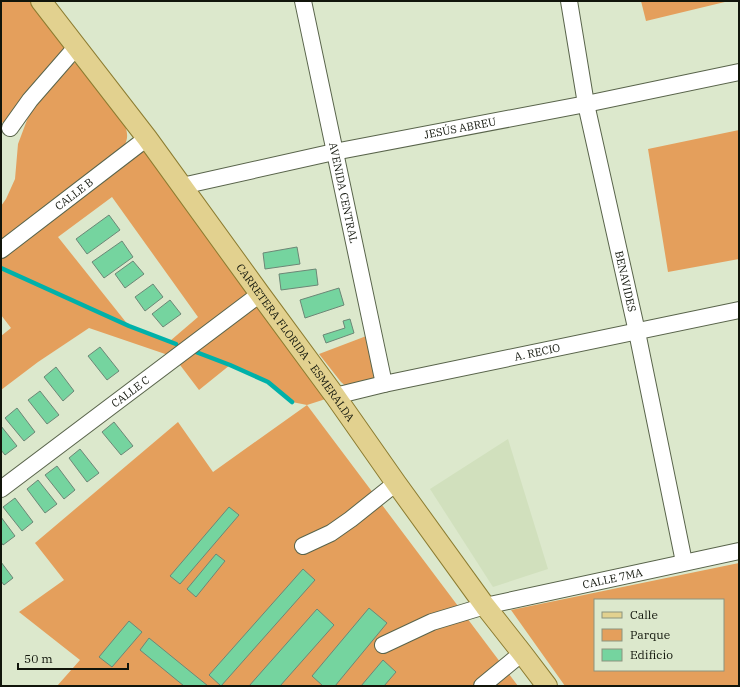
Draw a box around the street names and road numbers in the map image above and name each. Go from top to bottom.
street label: JESÚS ABREU [423,114,497,142]
street label: AVENIDA CENTRAL [326,141,361,245]
street label: CALLE B [52,175,96,213]
street label: BENAVIDES [612,249,639,313]
street label: CARRETERA FLORIDA - ESMERALDA [233,261,358,425]
street label: A. RECIO [513,340,562,364]
street label: CALLE C [108,373,152,411]
street label: CALLE 7MA [581,565,644,592]

